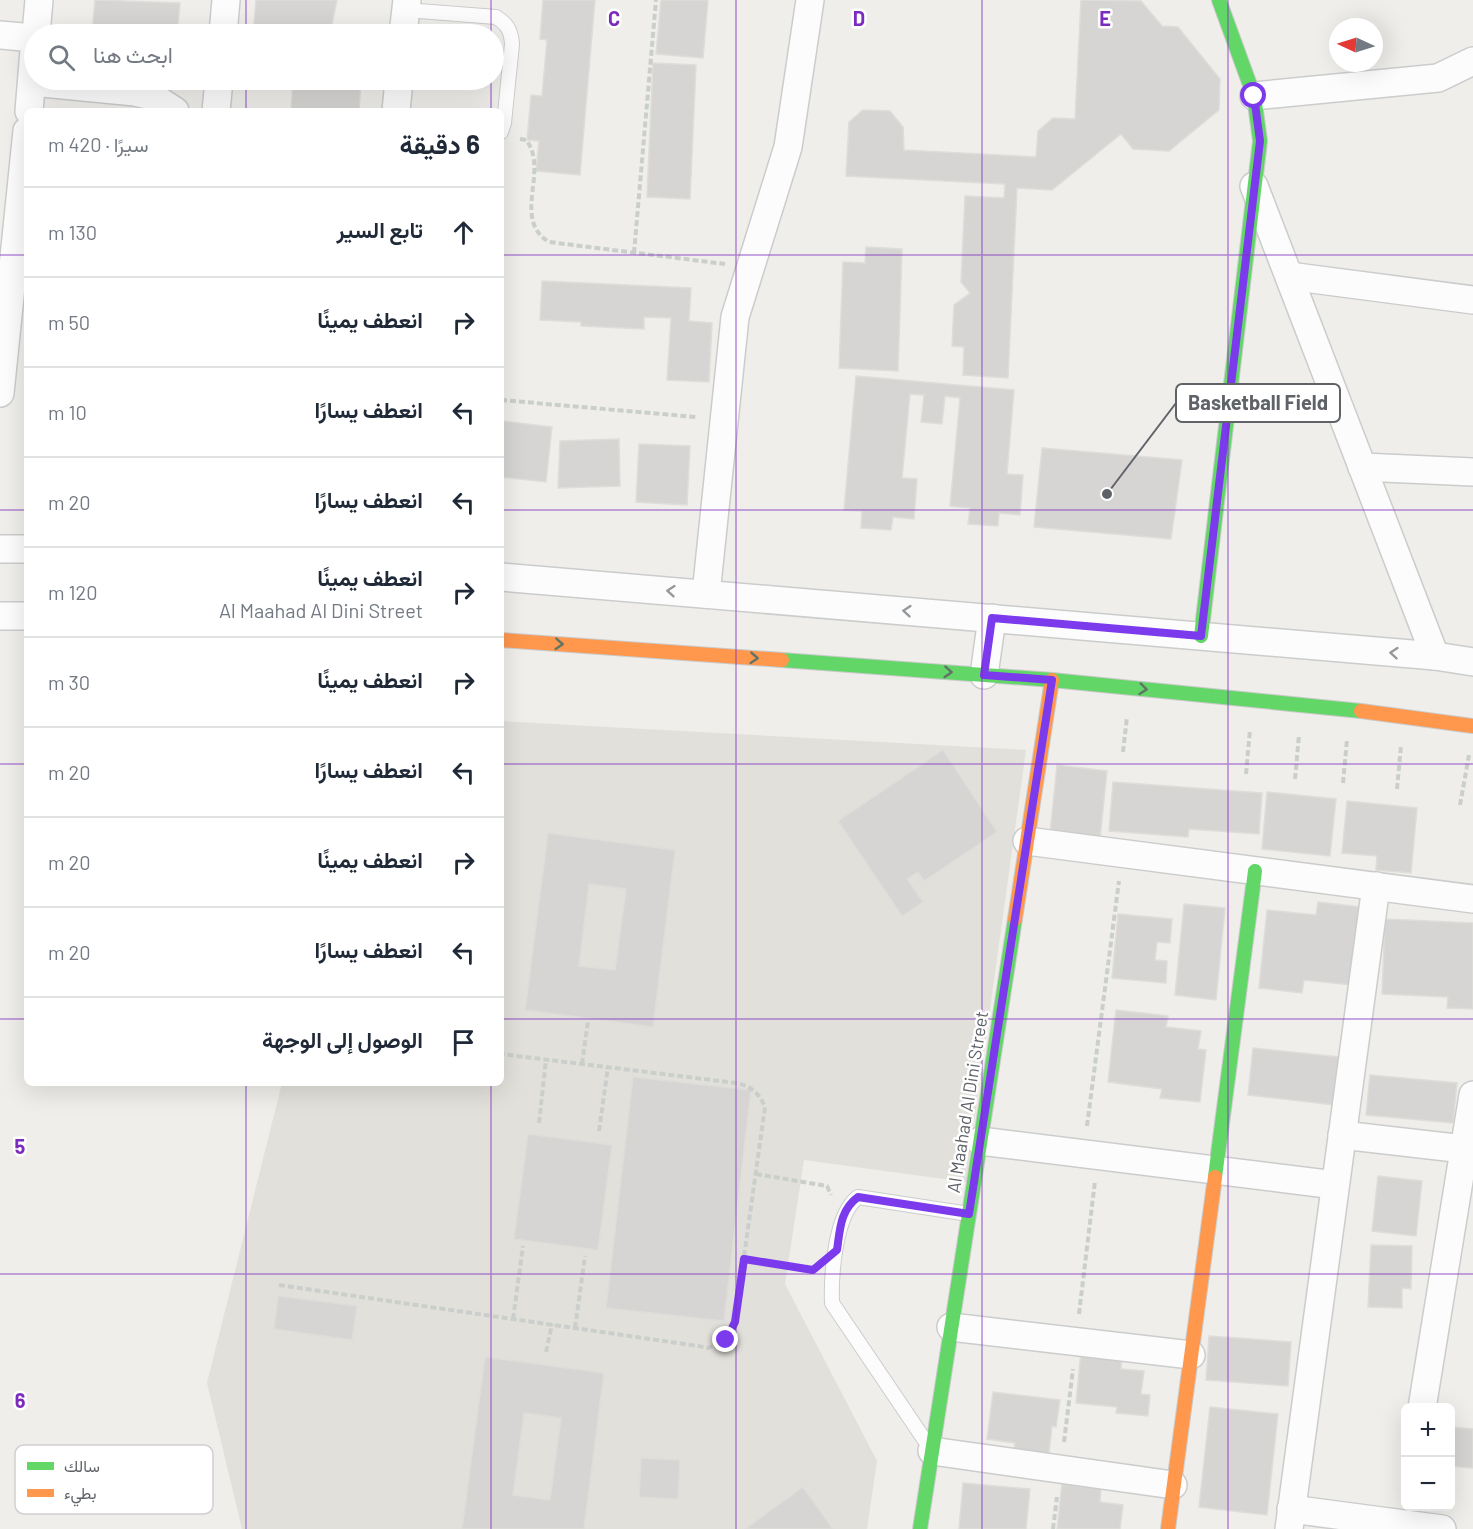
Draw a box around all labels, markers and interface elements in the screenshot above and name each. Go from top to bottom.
text: C [608,6,620,30]
text: D [853,6,865,30]
text: E [1099,6,1111,30]
north arrow [1329,18,1383,72]
search box [24,24,504,90]
icon: search [45,41,78,74]
text: ابحث هنا [93,41,173,67]
route start [1240,82,1266,108]
text: 6 دقيقة [400,128,480,159]
text: سيرًا · 420 m [48,132,149,156]
text: تابع السير [337,216,423,242]
icon: ahead [447,216,480,249]
text: 130 m [48,220,97,244]
text: انعطف يمينًا [317,306,423,332]
icon: right [447,306,480,339]
text: 50 m [48,310,90,334]
callout: Basketball Field [1176,384,1340,422]
text: Basketball Field [1188,390,1328,414]
text: انعطف يسارًا [314,396,423,422]
icon: left [447,396,480,429]
text: 10 m [48,400,87,424]
text: انعطف يسارًا [314,486,423,512]
icon: left [447,486,480,519]
text: 20 m [48,490,91,514]
text: انعطف يمينًا [317,564,423,590]
icon: right [447,576,480,609]
text: 120 m [48,580,98,604]
one-way arrow [666,585,675,598]
text: Al Maahad Al Dini Street [219,598,423,622]
one-way arrow [902,605,911,618]
one-way arrow [555,637,564,650]
one-way arrow [1390,647,1399,660]
one-way arrow [749,651,758,664]
text: انعطف يمينًا [317,666,423,692]
icon: right [447,666,480,699]
one-way arrow [944,666,953,679]
text: 30 m [48,670,90,694]
one-way arrow [1138,682,1147,694]
text: انعطف يسارًا [314,756,423,782]
icon: left [447,756,480,789]
text: 20 m [48,760,91,784]
text: انعطف يمينًا [317,846,423,872]
icon: right [447,846,480,879]
text: 20 m [48,850,91,874]
text: انعطف يسارًا [314,936,423,962]
icon: left [447,936,480,969]
text: 20 m [48,940,91,964]
street label: Al Maahad Al Dini Street [942,1009,992,1194]
text: الوصول إلى الوجهة [262,1026,423,1052]
icon: arrive [447,1026,480,1059]
text: 5 [15,1134,26,1158]
route end [712,1326,738,1352]
text: 6 [15,1388,26,1412]
map controls [1401,1403,1455,1511]
button: + [1401,1403,1455,1457]
legend [15,1445,213,1514]
text: سالك [64,1456,100,1475]
button: − [1401,1457,1455,1511]
text: بطيء [64,1483,96,1507]

